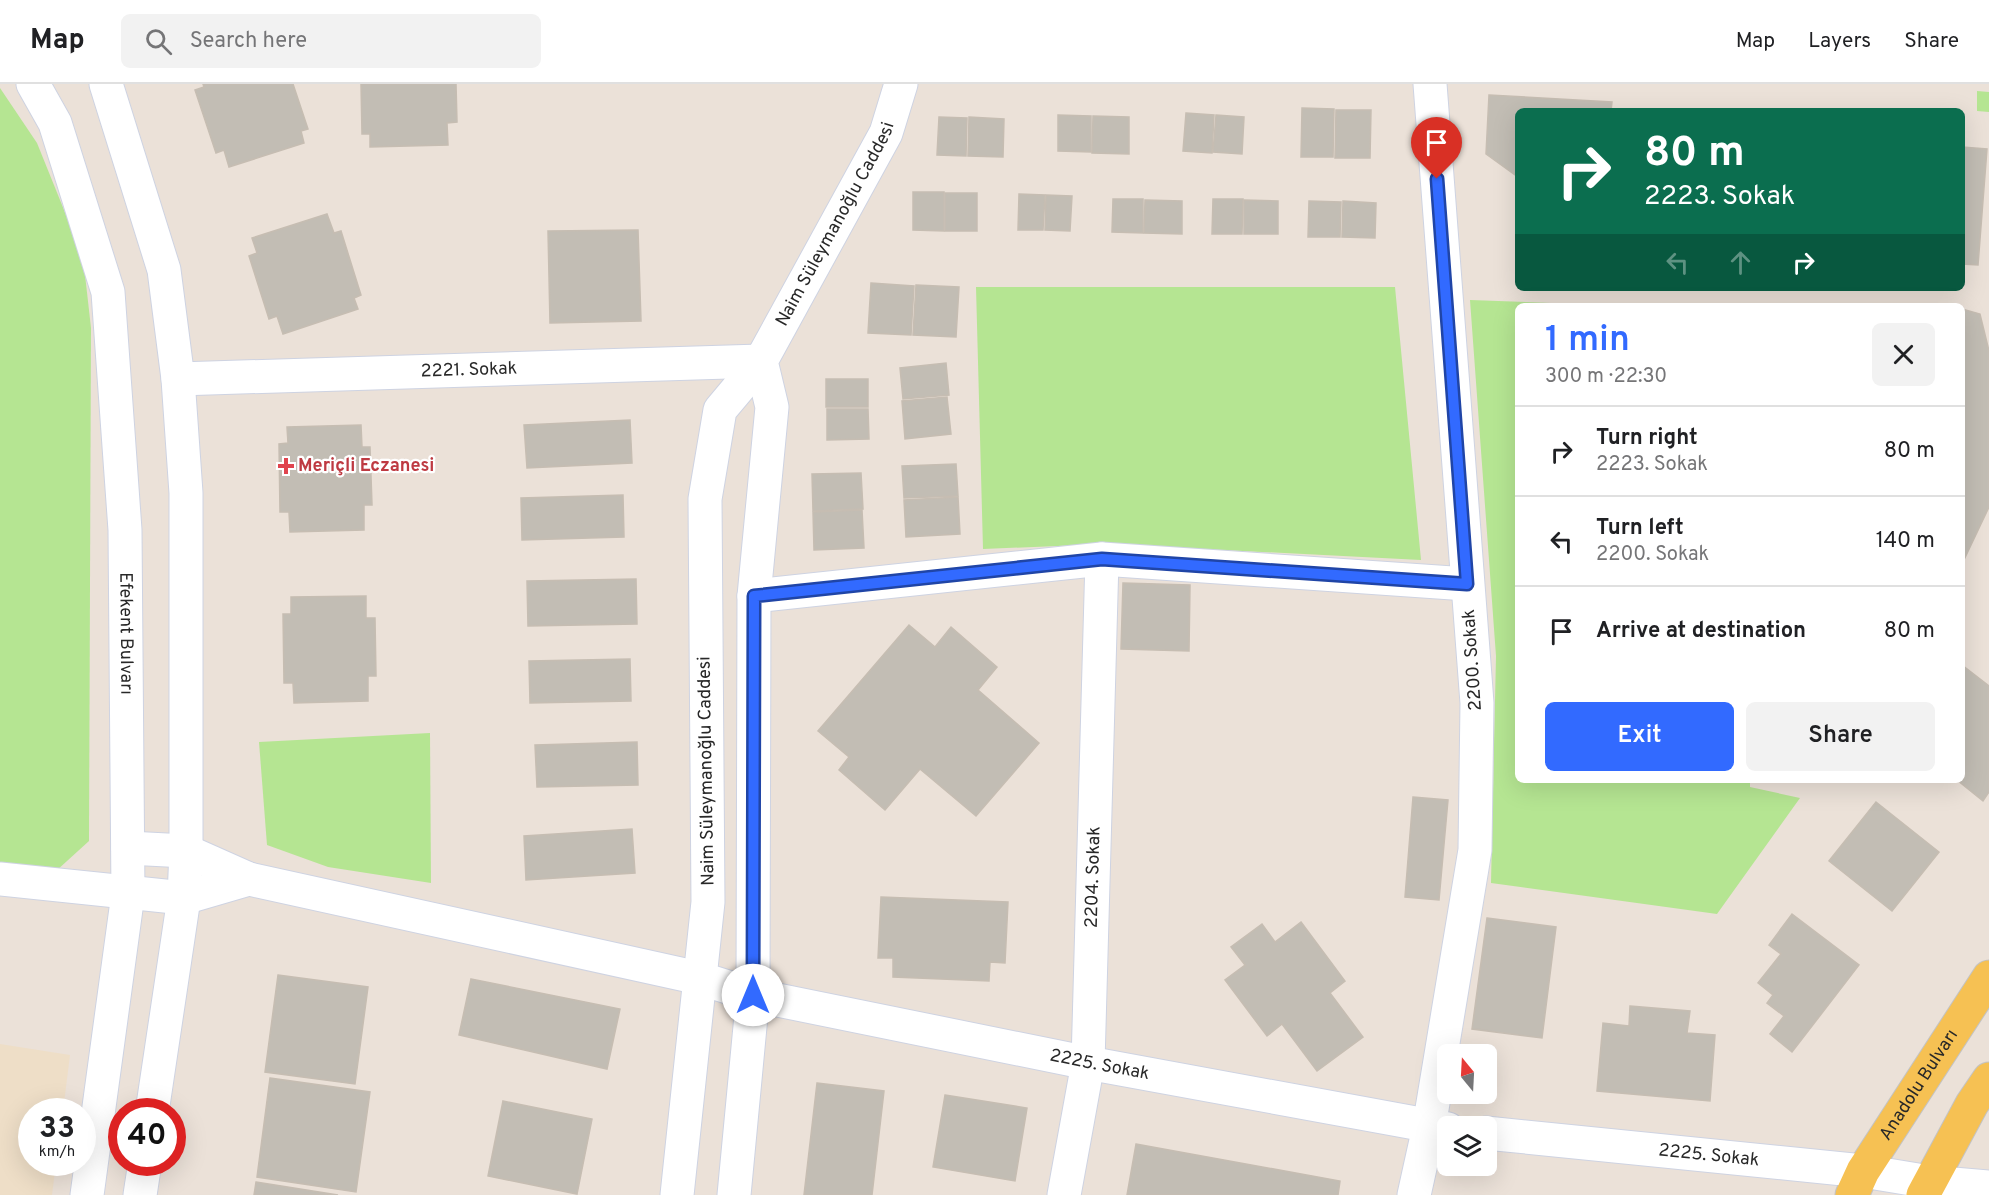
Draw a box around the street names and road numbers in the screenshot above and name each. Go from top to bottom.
street label: Naim Süleymanoğlu Caddesi [771,119,900,330]
street label: 2221. Sokak [420,357,518,383]
street label: Efekent Bulvarı [114,572,138,695]
street label: 2200. Sokak [1458,608,1488,712]
street label: Naim Süleymanoğlu Caddesi [693,656,721,886]
street label: 2204. Sokak [1080,826,1106,928]
street label: Anadolu Bulvarı [1874,1025,1963,1145]
street label: 2225. Sokak [1048,1044,1151,1086]
street label: 2225. Sokak [1657,1139,1760,1172]

